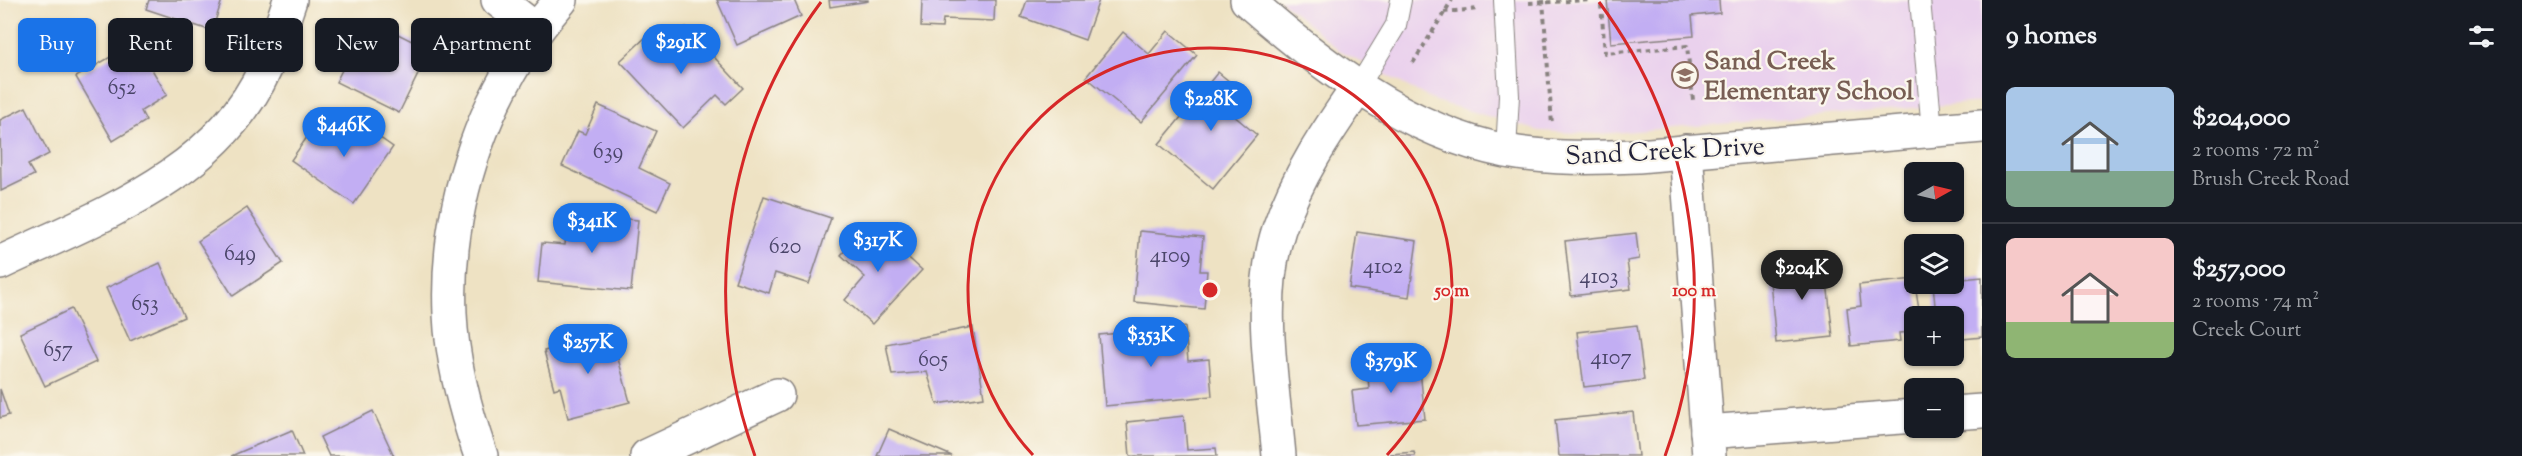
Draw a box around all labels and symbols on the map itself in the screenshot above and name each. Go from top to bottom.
pin: $291K [639,24,723,75]
place label: Sand Creek Elementary School [1704,44,1914,111]
school or university icon: Sand Creek Elementary School [1670,60,1700,90]
house number: 652 [108,73,136,105]
pin: $228K [1169,81,1253,132]
pin: $446K [302,107,386,158]
street label: Sand Creek Drive [1565,129,1766,176]
house number: 639 [593,137,623,169]
north arrow [1904,162,1964,222]
pin: $341K [550,203,634,254]
pin: $317K [836,222,920,273]
house number: 620 [769,232,801,264]
house number: 649 [224,239,256,271]
house number: 4109 [1150,241,1190,273]
pin: $204K [1760,250,1844,301]
house number: 4102 [1363,252,1403,284]
house number: 4103 [1580,262,1618,294]
text: 50 m [1433,279,1469,305]
text: 100 m [1672,279,1716,305]
centre of rings [1200,280,1220,300]
house number: 653 [131,289,159,321]
pin: $353K [1109,317,1193,368]
pin: $257K [546,324,630,375]
house number: 657 [43,335,73,367]
pin: $379K [1349,343,1433,394]
house number: 4107 [1590,343,1632,375]
house number: 605 [918,345,949,377]

